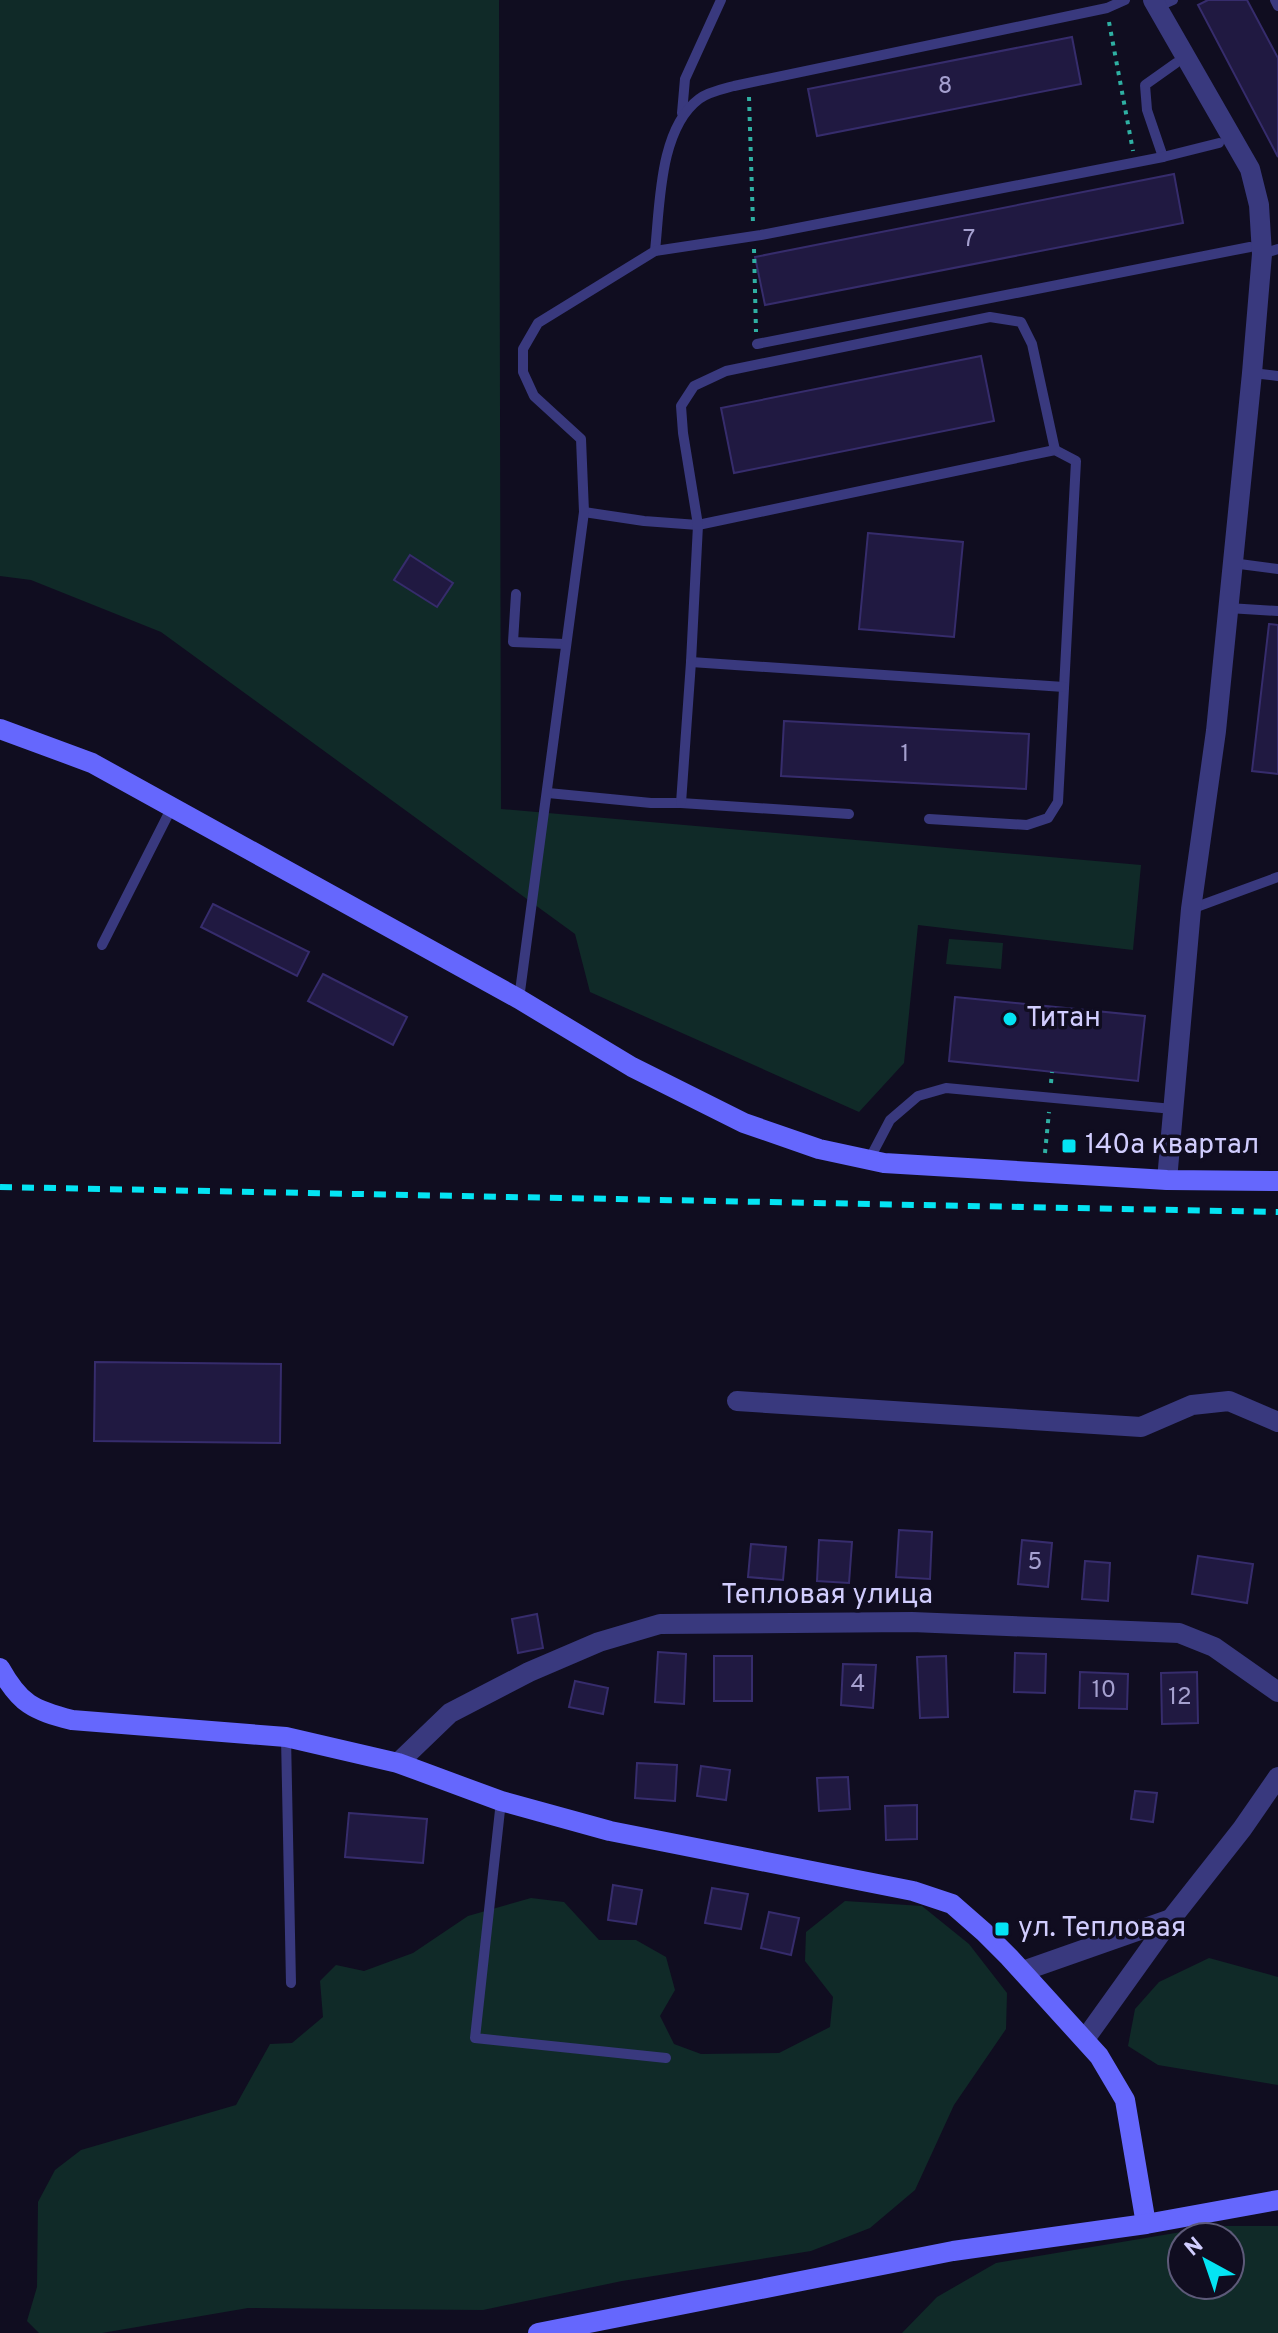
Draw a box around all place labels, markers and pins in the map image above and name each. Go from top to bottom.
place label: Титан [1026,1001,1101,1037]
marker: Титан [1001,1010,1019,1028]
place label: 140а квартал [1085,1128,1259,1164]
marker: 140а квартал [1060,1137,1078,1155]
place label: ул. Тепловая [1018,1911,1186,1947]
marker: ул. Тепловая [993,1920,1011,1938]

